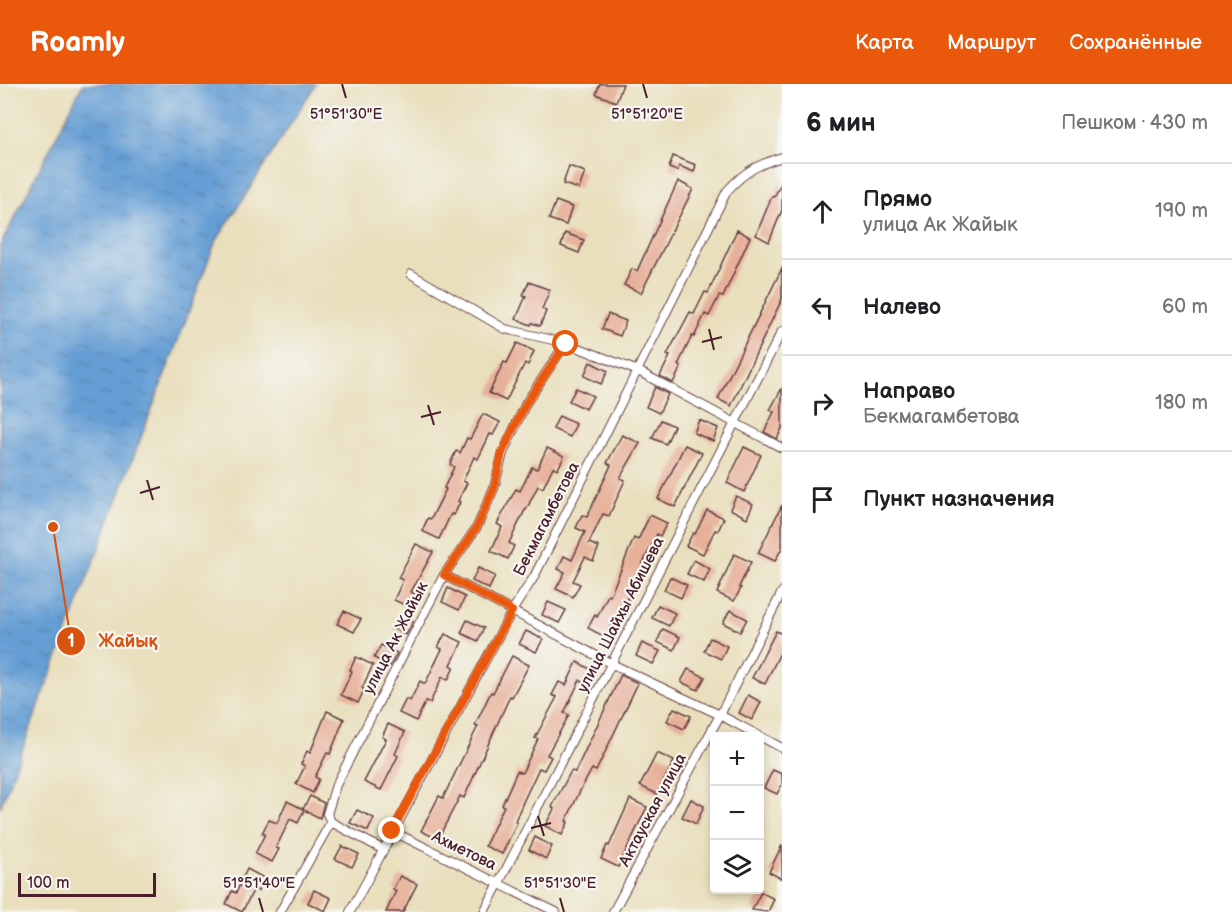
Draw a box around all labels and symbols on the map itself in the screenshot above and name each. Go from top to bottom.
text: 51°51'30"E [310,105,382,124]
text: 51°51'20"E [611,105,683,124]
route start [552,330,578,356]
street label: Бекмагамбетова [510,458,584,579]
street label: улица Шайхы Абишева [573,533,669,696]
street label: улица Ак Жайык [359,578,433,697]
callout: Жайық [56,623,169,659]
text: 1 [67,631,75,652]
text: Жайық [98,631,159,652]
street label: Актауская улица [615,750,691,871]
route end [378,817,404,843]
street label: Ахметова [428,827,500,875]
scale bar [18,870,156,898]
text: 51°51'40"E [223,874,295,893]
text: 51°51'30"E [524,874,596,893]

